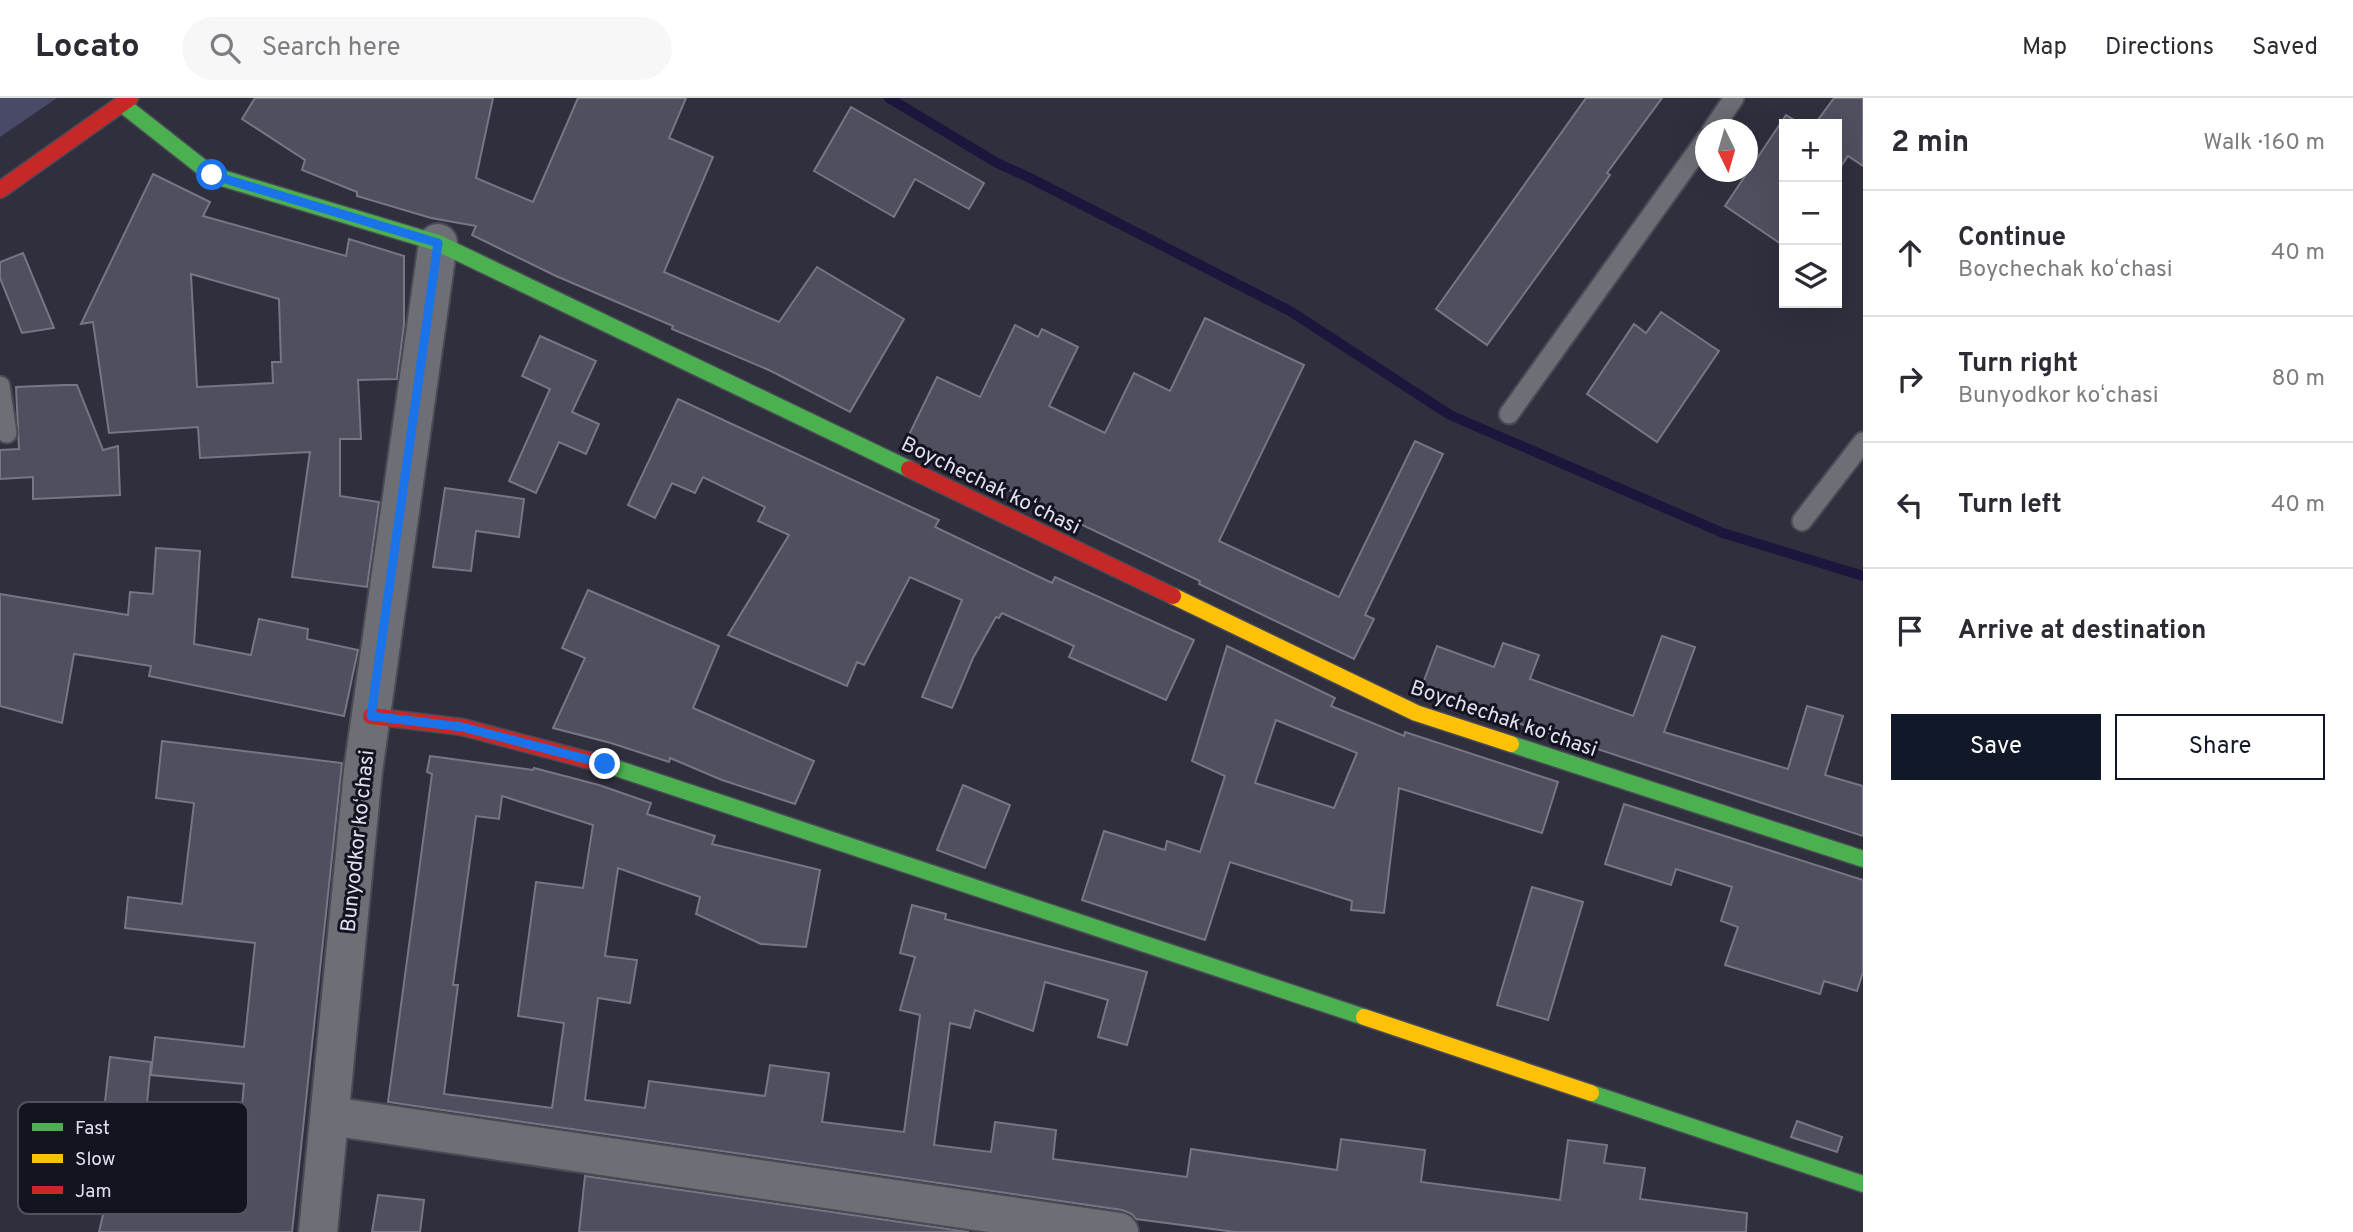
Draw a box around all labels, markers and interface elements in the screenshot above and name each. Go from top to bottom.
search box [182,17,672,80]
text: Locato [35,27,140,69]
icon: search [206,29,244,67]
text: Search here [262,32,401,65]
text: Map [2022,33,2067,63]
text: Directions [2105,33,2214,63]
text: Saved [2252,33,2318,63]
north arrow [1695,119,1758,182]
map controls [1779,119,1842,308]
button: + [1779,119,1842,182]
text: 2 min [1891,125,1969,162]
text: Walk · 160 m [2203,129,2325,158]
route start [196,159,227,190]
button: − [1779,182,1842,245]
text: Continue [1958,222,2066,255]
icon: ahead [1891,234,1929,272]
text: 40 m [2271,239,2325,268]
button: layers [1779,245,1842,308]
text: Boychechak koʻchasi [1958,256,2173,285]
text: Turn right [1958,348,2078,381]
icon: right [1891,360,1929,398]
text: 80 m [2272,365,2325,394]
text: Bunyodkor koʻchasi [1958,382,2159,411]
street label: Boychechak koʻchasi [896,431,1084,541]
icon: left [1891,486,1929,524]
text: Turn left [1958,489,2062,522]
text: 40 m [2271,491,2325,520]
icon: arrive [1891,612,1929,650]
text: Arrive at destination [1958,615,2206,648]
street label: Boychechak koʻchasi [1406,675,1601,764]
button: Save [1891,714,2101,780]
button: Share [2115,714,2325,780]
route end [589,748,620,779]
street label: Bunyodkor koʻchasi [335,749,381,934]
legend [18,1102,248,1214]
text: Fast [75,1117,110,1141]
text: Slow [75,1148,115,1172]
text: Jam [75,1180,112,1204]

